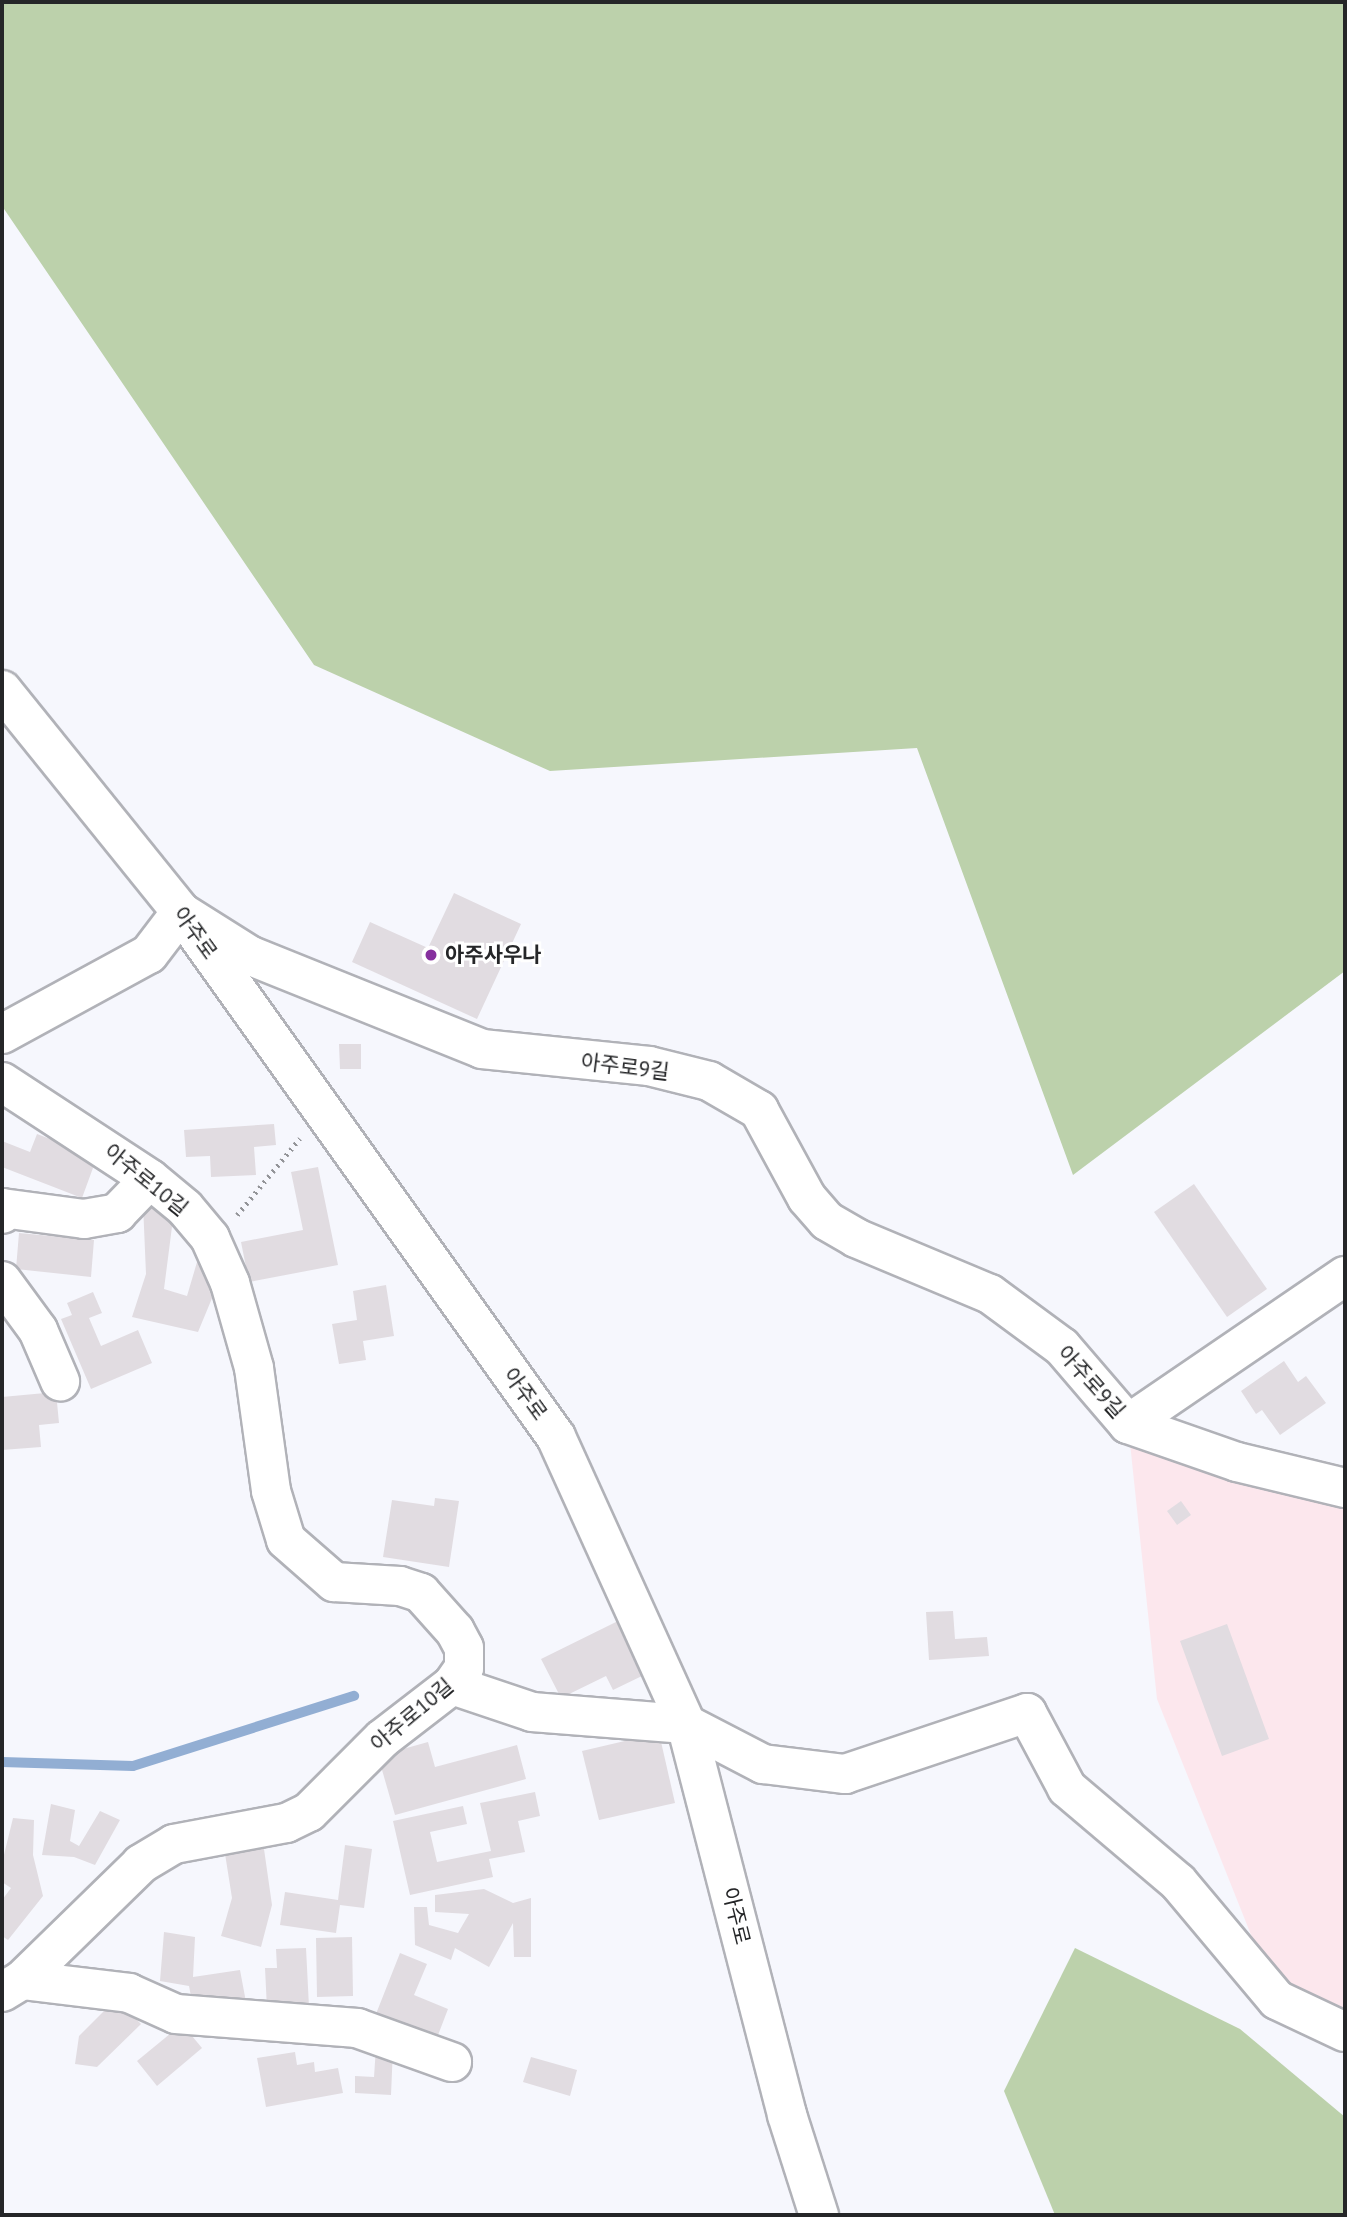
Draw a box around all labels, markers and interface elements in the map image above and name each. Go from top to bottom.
street label: 아주로 [168,902,222,964]
place label: 아주사우나 [445,942,542,968]
marker: 아주사우나 [423,947,439,963]
street label: 아주로9길 [579,1049,671,1085]
street label: 아주로10길 [99,1139,193,1221]
street label: 아주로9길 [1052,1341,1130,1423]
street label: 아주로 [498,1363,552,1425]
street label: 아주로10길 [366,1673,458,1757]
street label: 아주로 [717,1885,755,1947]

